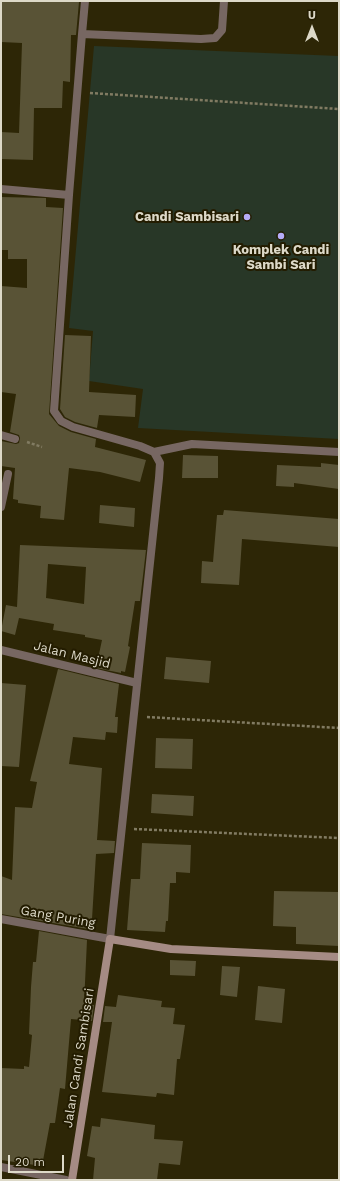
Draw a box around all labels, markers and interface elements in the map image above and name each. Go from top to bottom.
north arrow [292,8,332,48]
text: U [308,9,316,22]
place label: Candi Sambisari [135,209,239,225]
marker: Candi Sambisari [242,212,252,222]
marker: Komplek Candi Sambi Sari [276,231,286,241]
place label: Komplek Candi Sambi Sari [233,242,329,273]
street label: Jalan Masjid [32,638,112,672]
street label: Gang Puring [19,903,97,931]
street label: Jalan Candi Sambisari [60,987,98,1129]
scale bar [10,1147,66,1173]
text: 20 m [15,1155,45,1169]

